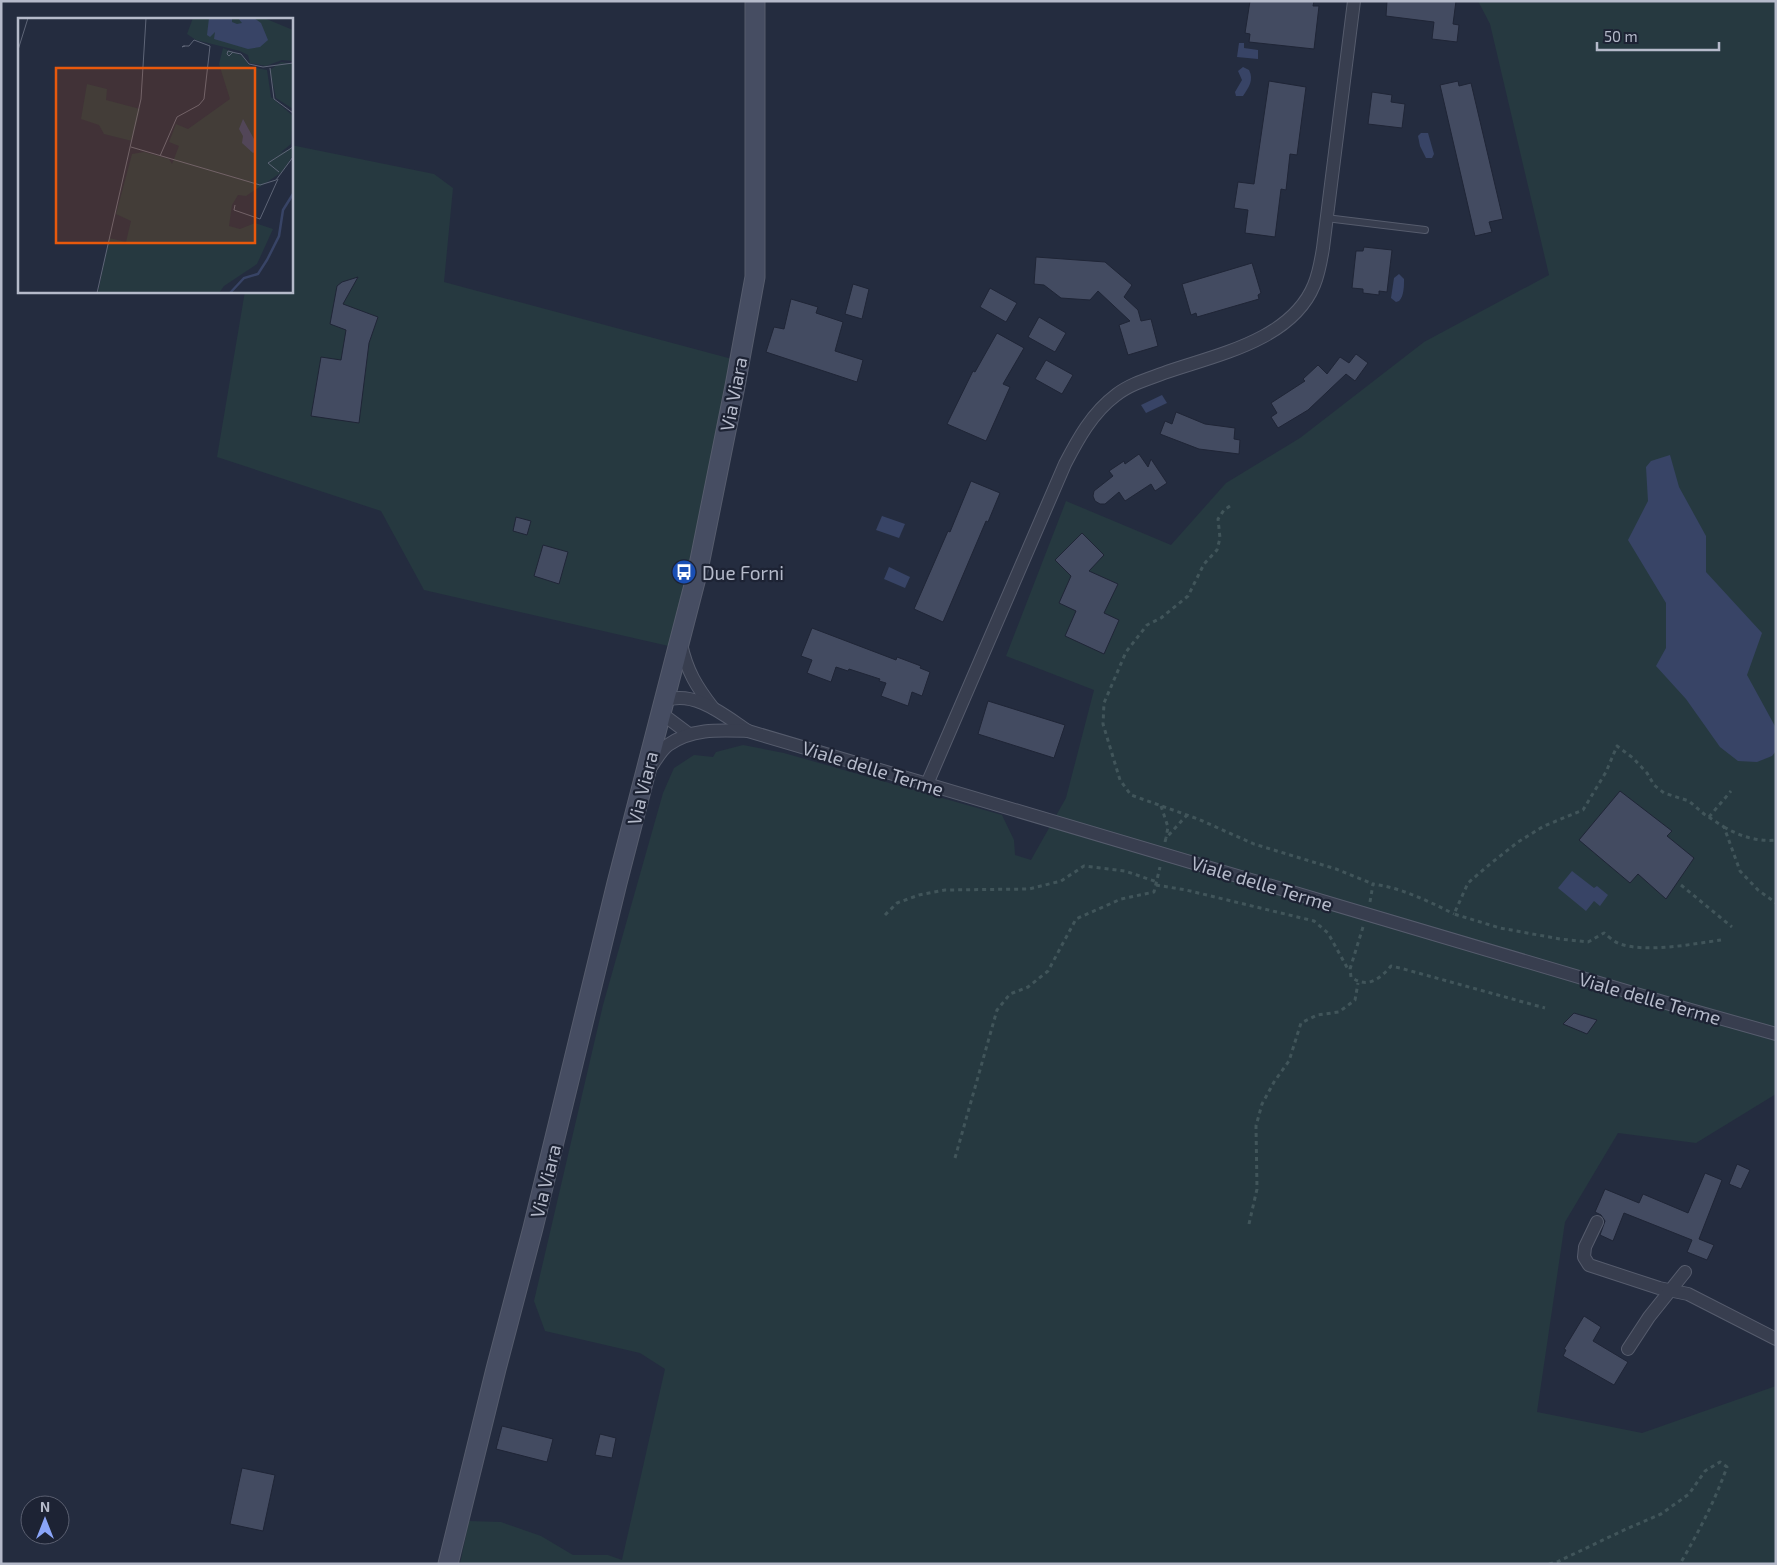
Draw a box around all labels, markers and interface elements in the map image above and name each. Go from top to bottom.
inset map [18,18,292,292]
scale bar [1597,20,1720,52]
text: 50 m [1604,27,1638,45]
street label: Via Viara [715,355,751,433]
bus stop icon: Due Forni [671,559,697,585]
place label: Due Forni [702,561,784,584]
street label: Viale delle Terme [799,736,947,800]
street label: Via Viara [622,749,662,827]
street label: Viale delle Terme [1188,851,1336,915]
street label: Viale delle Terme [1576,967,1724,1029]
street label: Via Viara [525,1142,565,1220]
north arrow [20,1495,70,1545]
text: N [40,1498,50,1515]

